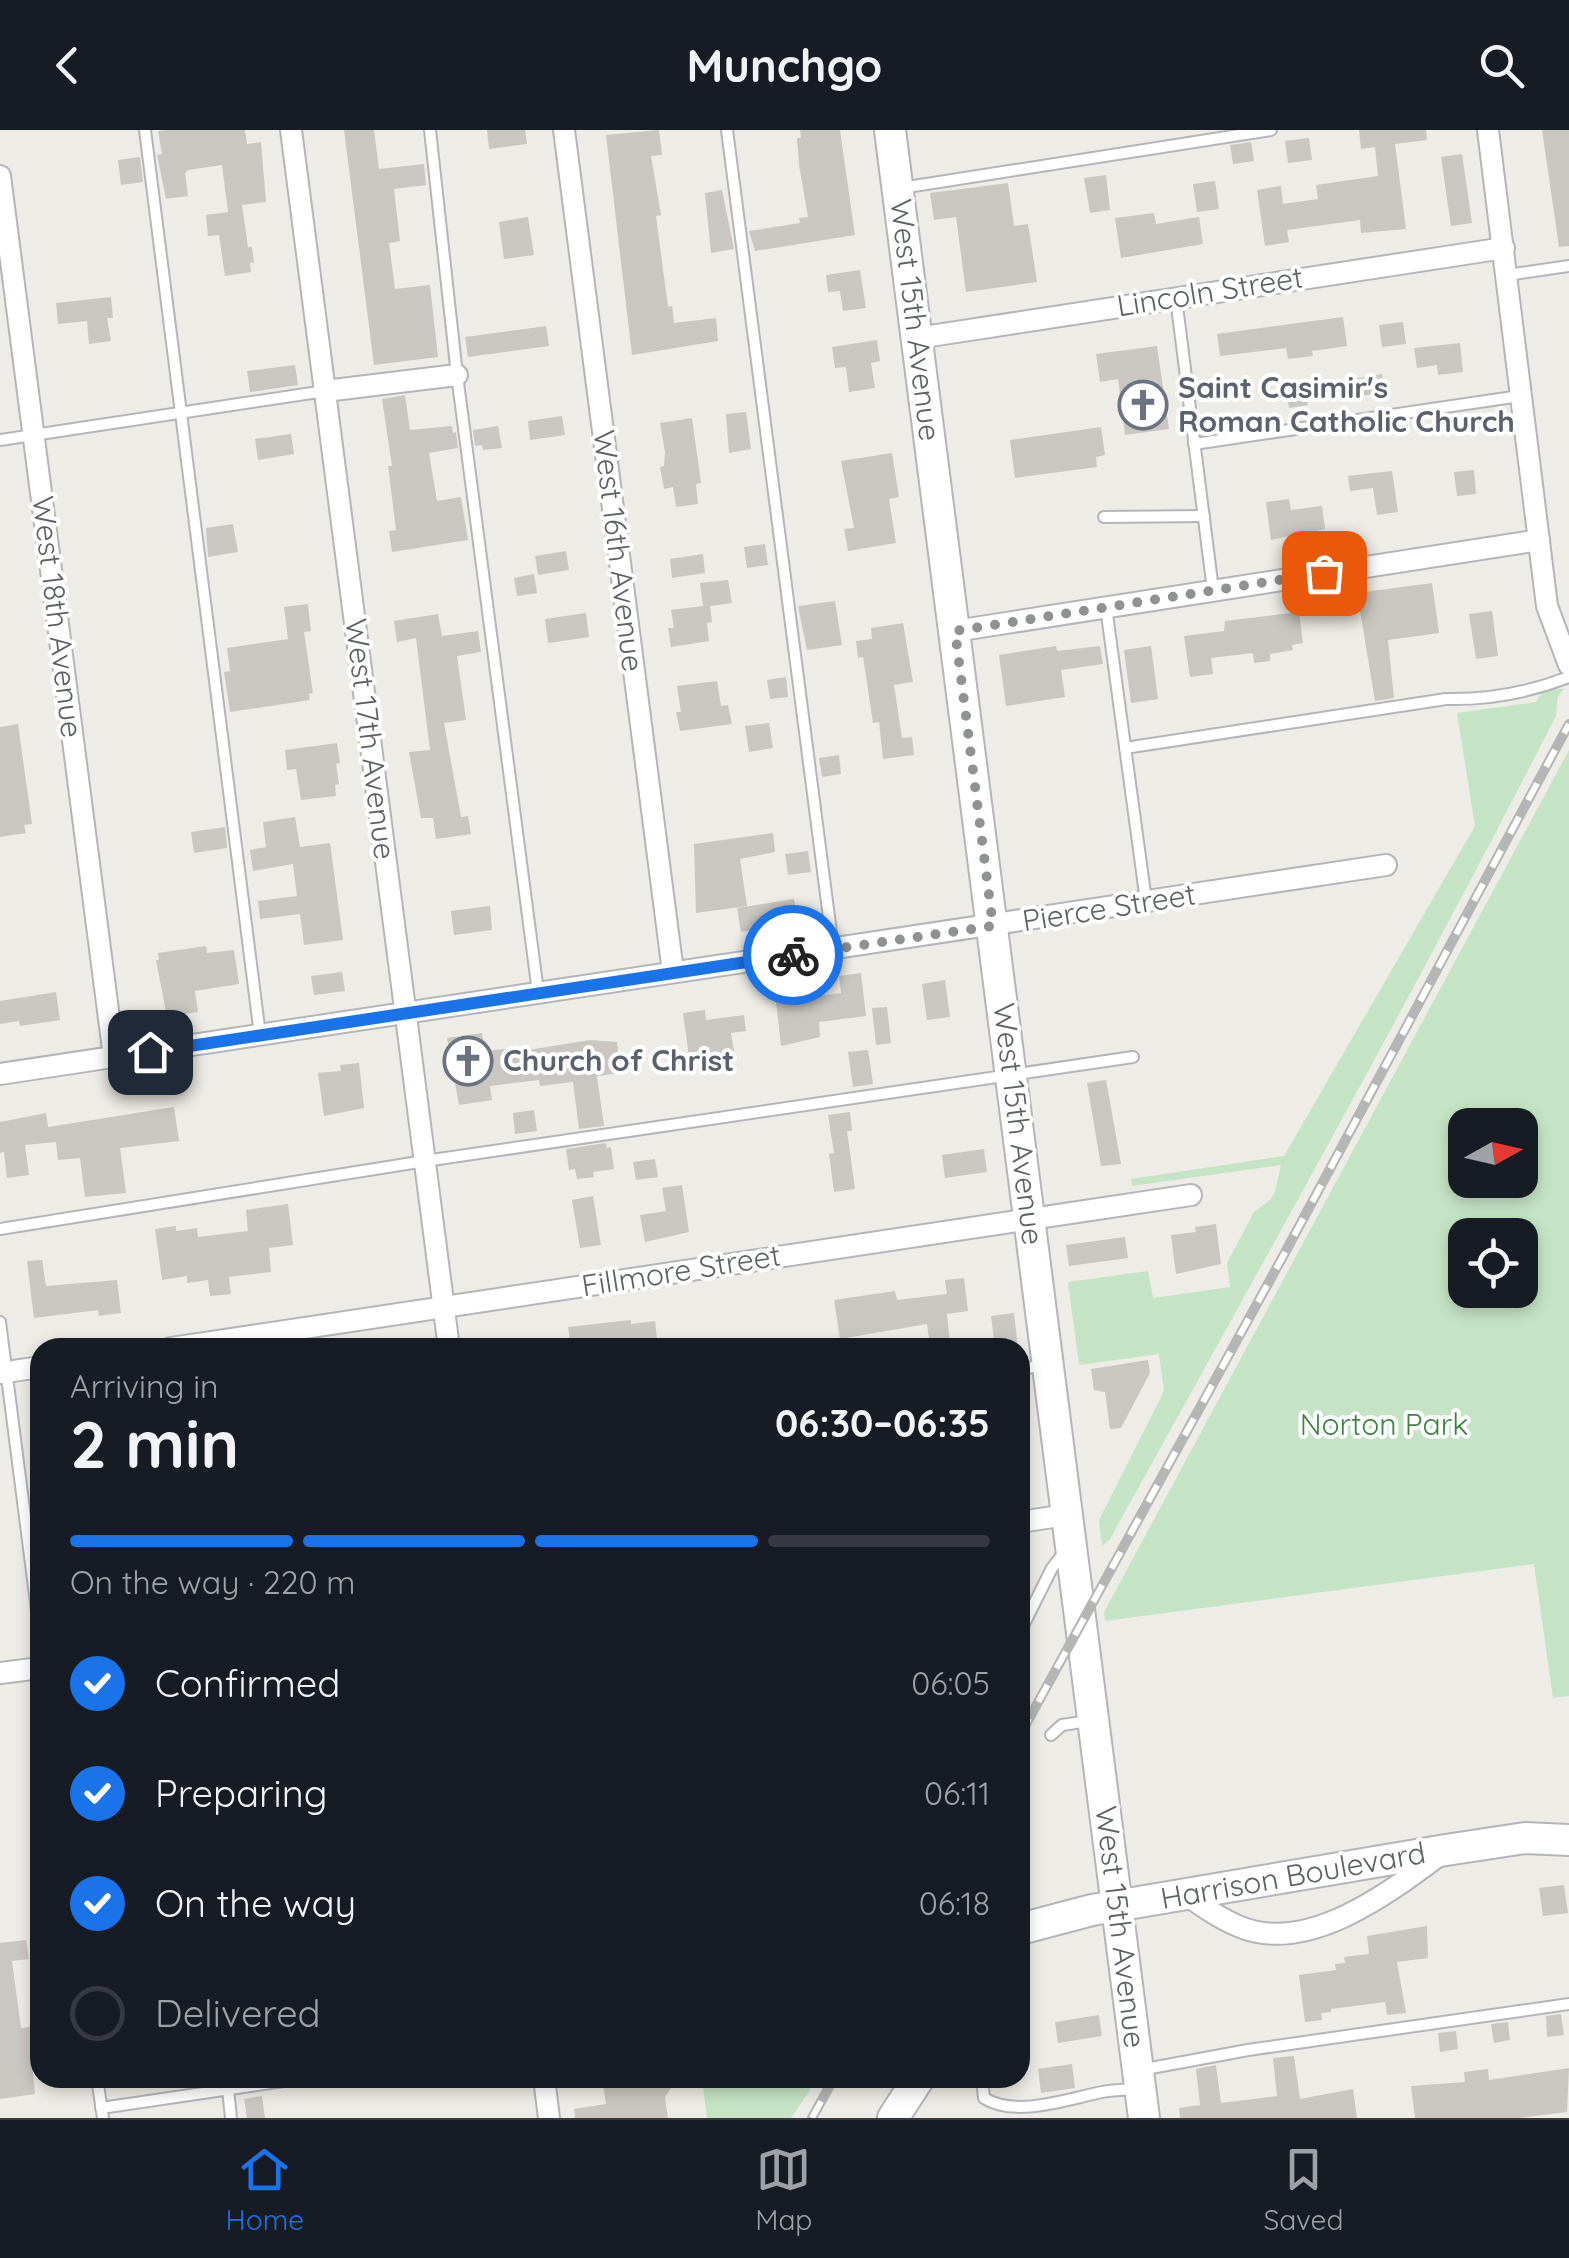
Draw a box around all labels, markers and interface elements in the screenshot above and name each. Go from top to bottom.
text: Munchgo [687,37,882,93]
icon: back [40,38,95,93]
icon: search [1474,38,1529,93]
street label: West 15th Avenue [882,197,950,443]
street label: Lincoln Street [1114,258,1306,324]
place label: Saint Casimir's Roman Catholic Church [1178,368,1515,440]
church icon: Saint Casimir's Roman Catholic Church [1117,379,1169,431]
street label: West 16th Avenue [585,428,653,674]
street label: West 18th Avenue [24,494,92,740]
pin [1282,531,1367,616]
icon: bag [1297,546,1352,601]
street label: West 17th Avenue [337,616,405,861]
street label: Pierce Street [1020,875,1198,939]
courier [743,905,843,1005]
icon: bike [766,928,821,983]
street label: West 15th Avenue [985,1001,1053,1247]
pin [108,1010,193,1095]
icon: home [123,1025,178,1080]
church icon: Church of Christ [442,1035,494,1087]
place label: Church of Christ [503,1041,734,1079]
north arrow [1448,1108,1538,1198]
map controls [1448,1108,1538,1308]
button: locate [1448,1218,1538,1308]
street label: Fillmore Street [579,1236,783,1304]
text: Arriving in [70,1366,219,1406]
text: 06:30–06:35 [775,1399,990,1447]
text: 2 min [70,1403,239,1484]
park label: Norton Park [1300,1405,1468,1443]
text: On the way · 220 m [70,1562,355,1602]
icon: check [70,1656,125,1711]
text: Confirmed [155,1659,340,1707]
text: 06:05 [911,1663,990,1703]
icon: check [70,1766,125,1821]
text: Preparing [155,1769,327,1817]
text: 06:11 [924,1773,990,1813]
street label: West 15th Avenue [1087,1804,1155,2050]
street label: Harrison Boulevard [1157,1833,1428,1917]
icon: check [70,1876,125,1931]
text: On the way [155,1879,356,1927]
text: 06:18 [919,1883,990,1923]
text: Delivered [155,1989,321,2037]
tab: Home [226,2142,304,2237]
tab: Map [755,2142,812,2237]
tab: Saved [1264,2142,1343,2237]

